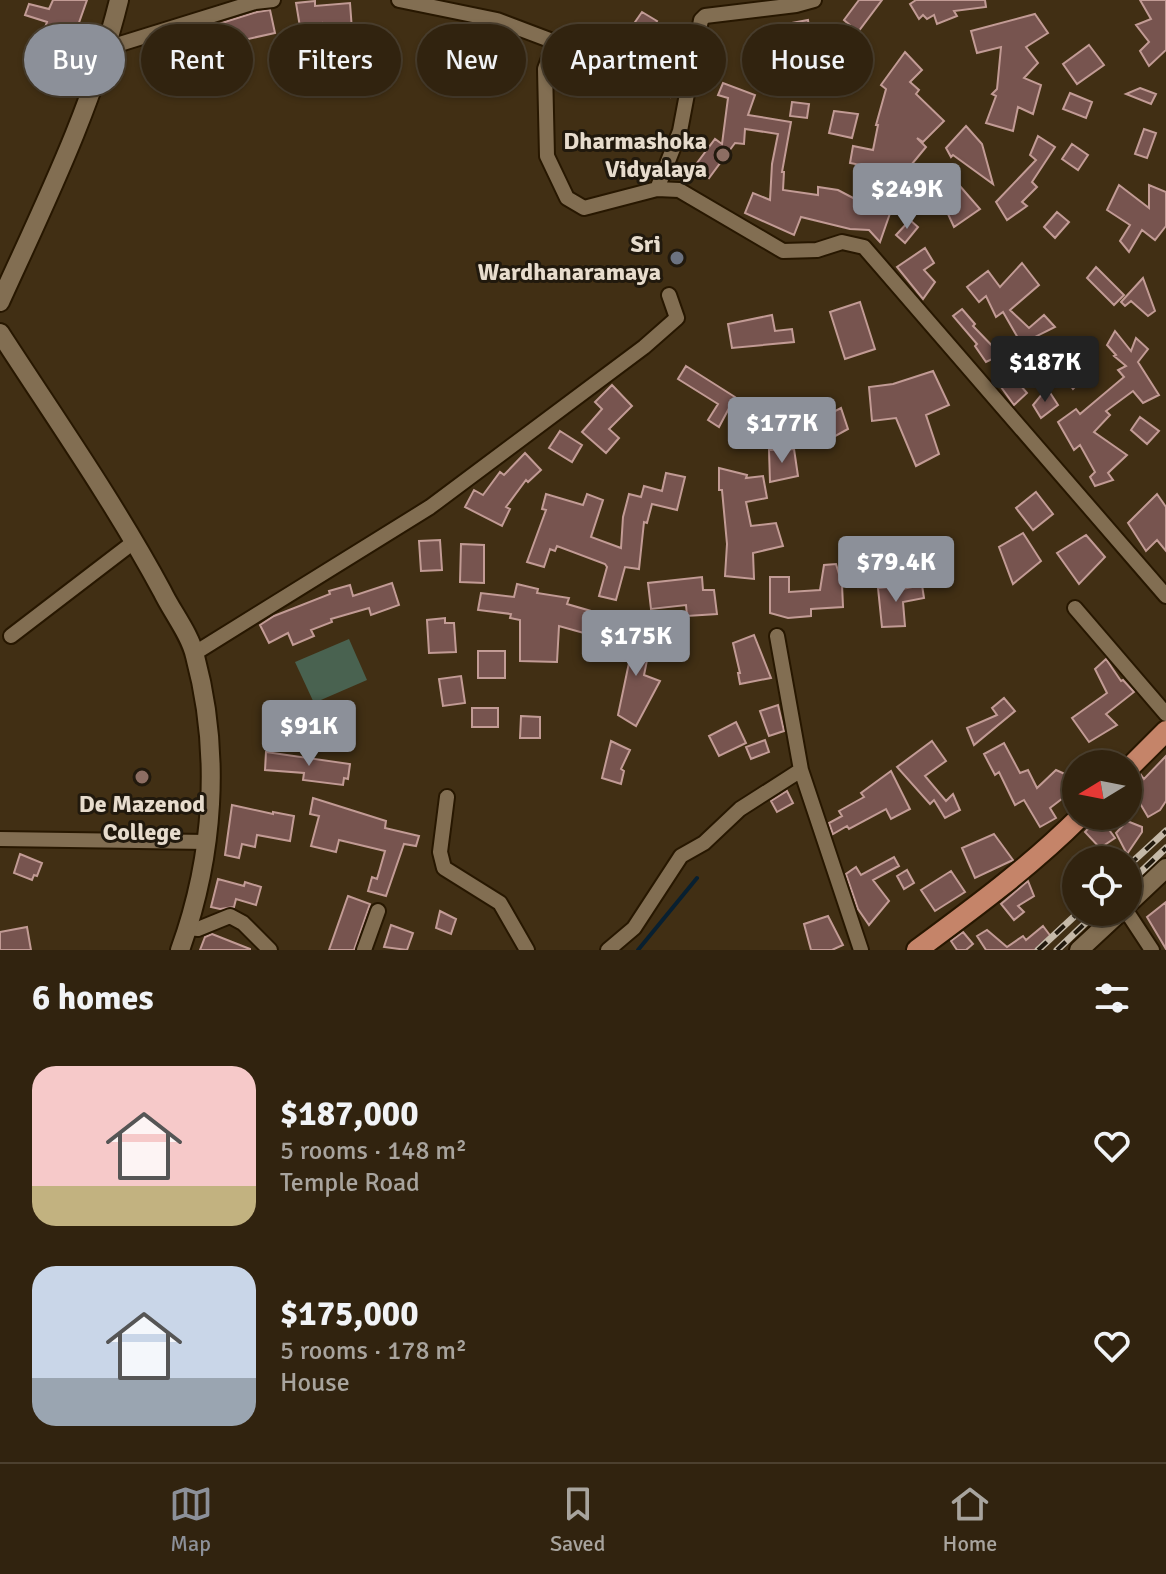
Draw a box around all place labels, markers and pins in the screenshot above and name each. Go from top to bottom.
place label: Dharmashoka Vidyalaya [563,126,707,184]
marker: Dharmashoka Vidyalaya [714,146,732,164]
pin: $249K [851,163,963,231]
place label: Sri Wardhanaramaya [478,229,661,287]
marker: Sri Wardhanaramaya [668,249,686,267]
pin: $187K [989,336,1101,404]
pin: $177K [726,397,838,465]
pin: $79.4K [831,536,961,604]
pin: $175K [580,610,692,678]
pin: $91K [262,700,356,768]
marker: De Mazenod College [133,768,151,786]
place label: De Mazenod College [79,789,205,847]

